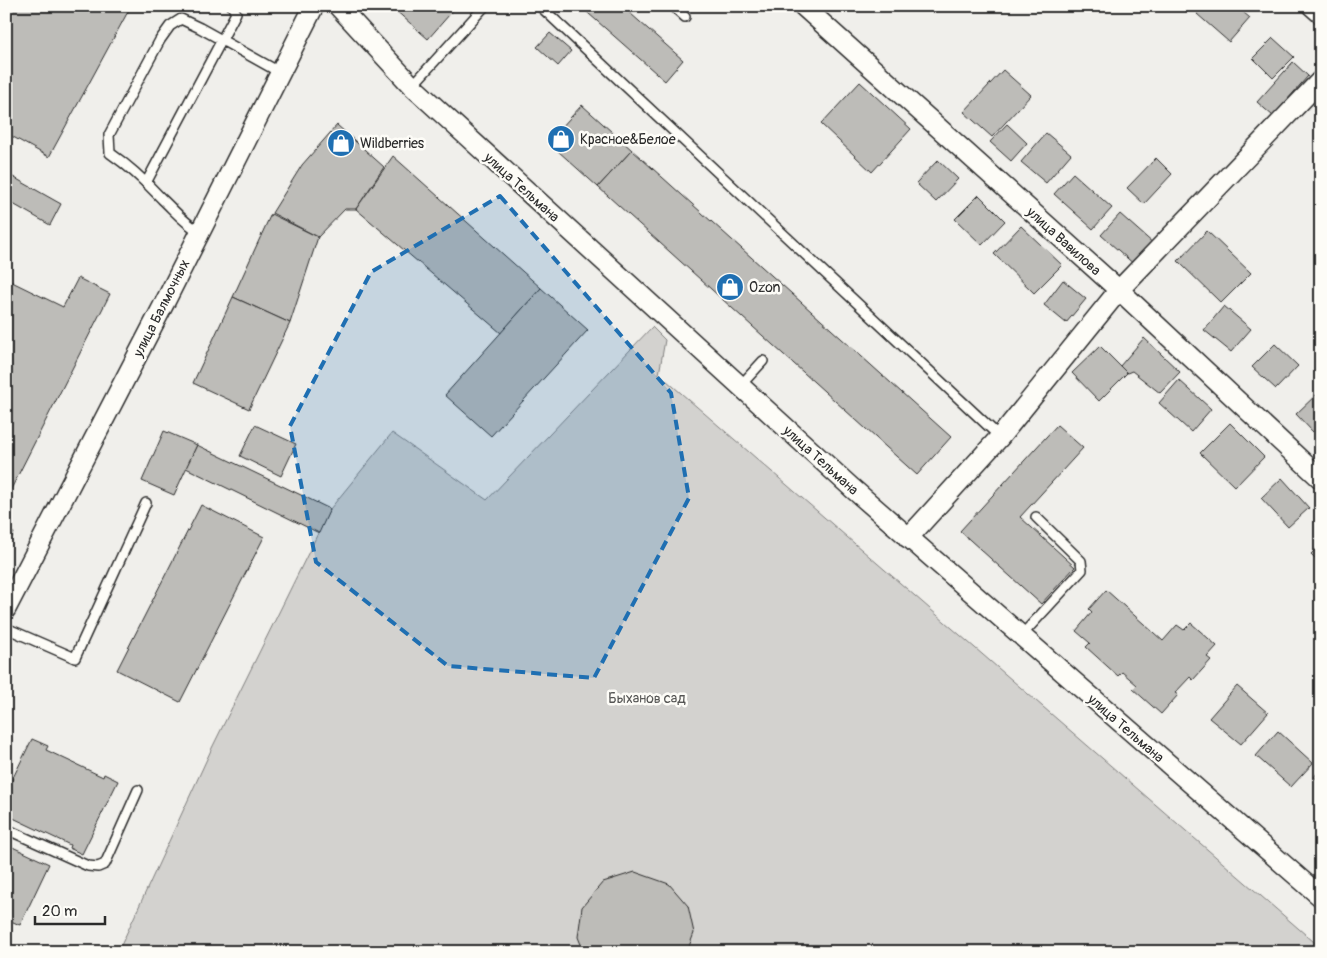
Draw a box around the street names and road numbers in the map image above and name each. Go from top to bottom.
street label: улица Тельмана [480,148,563,226]
street label: улица Вавилова [1022,203,1104,279]
street label: улица Балмочных [129,257,193,361]
street label: улица Тельмана [779,421,862,499]
street label: улица Тельмана [1083,690,1167,766]

